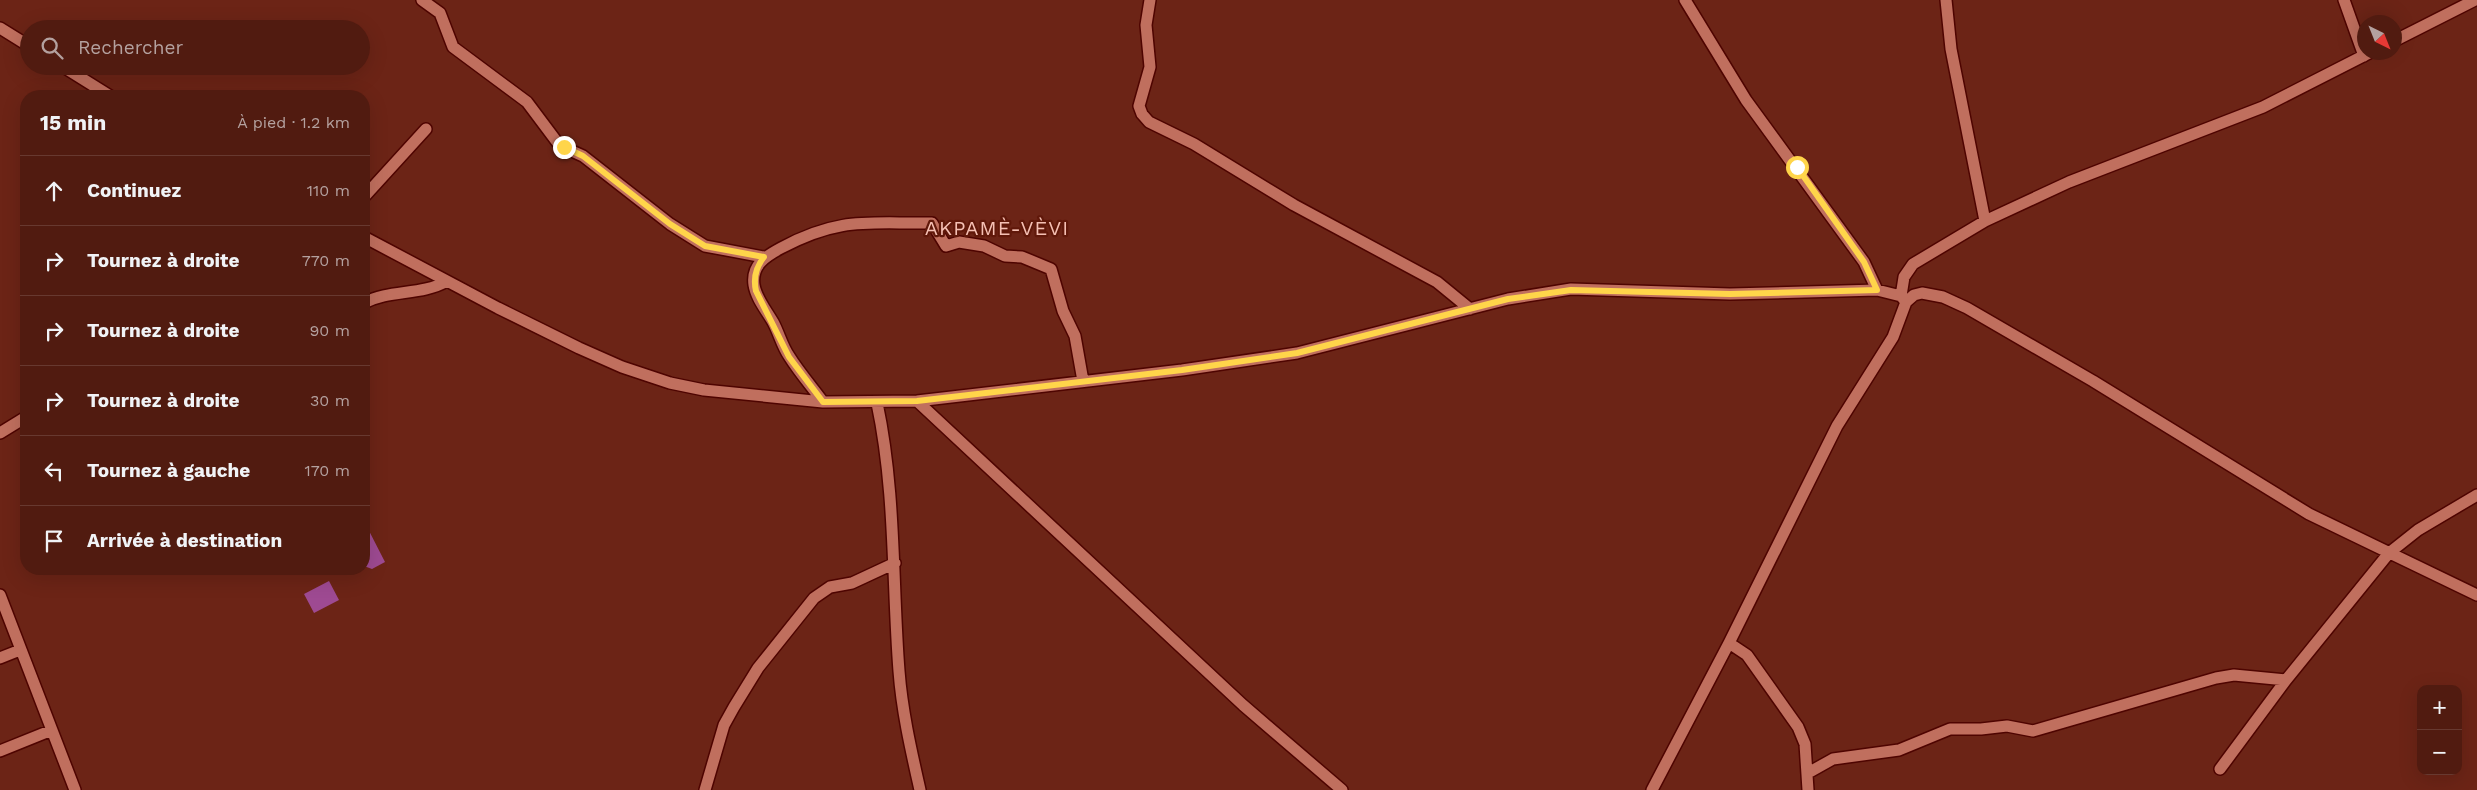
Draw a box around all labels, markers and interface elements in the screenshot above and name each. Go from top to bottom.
north arrow [2357,15,2402,60]
search box [20,20,370,75]
icon: search [38,34,66,62]
text: Rechercher [78,36,183,59]
text: 15 min [40,110,106,135]
text: À pied · 1.2 km [237,113,350,132]
route end [553,136,576,159]
route start [1786,156,1809,179]
icon: ahead [40,177,68,205]
text: Continuez [87,179,181,202]
text: 110 m [307,181,350,200]
district label: AKPAMÈ-VÈVI [925,216,1069,240]
icon: right [40,247,68,275]
text: Tournez à droite [87,249,239,272]
text: 770 m [302,251,350,270]
icon: right [40,317,68,345]
text: Tournez à droite [87,319,239,342]
text: 90 m [309,321,350,340]
icon: right [40,387,68,415]
text: Tournez à droite [87,389,239,412]
text: 30 m [310,391,350,410]
icon: left [40,457,68,485]
text: Tournez à gauche [87,459,250,482]
text: 170 m [304,461,350,480]
icon: arrive [40,527,68,555]
text: Arrivée à destination [87,529,282,552]
map controls [2417,685,2462,775]
button: + [2417,685,2462,730]
button: − [2417,730,2462,775]

